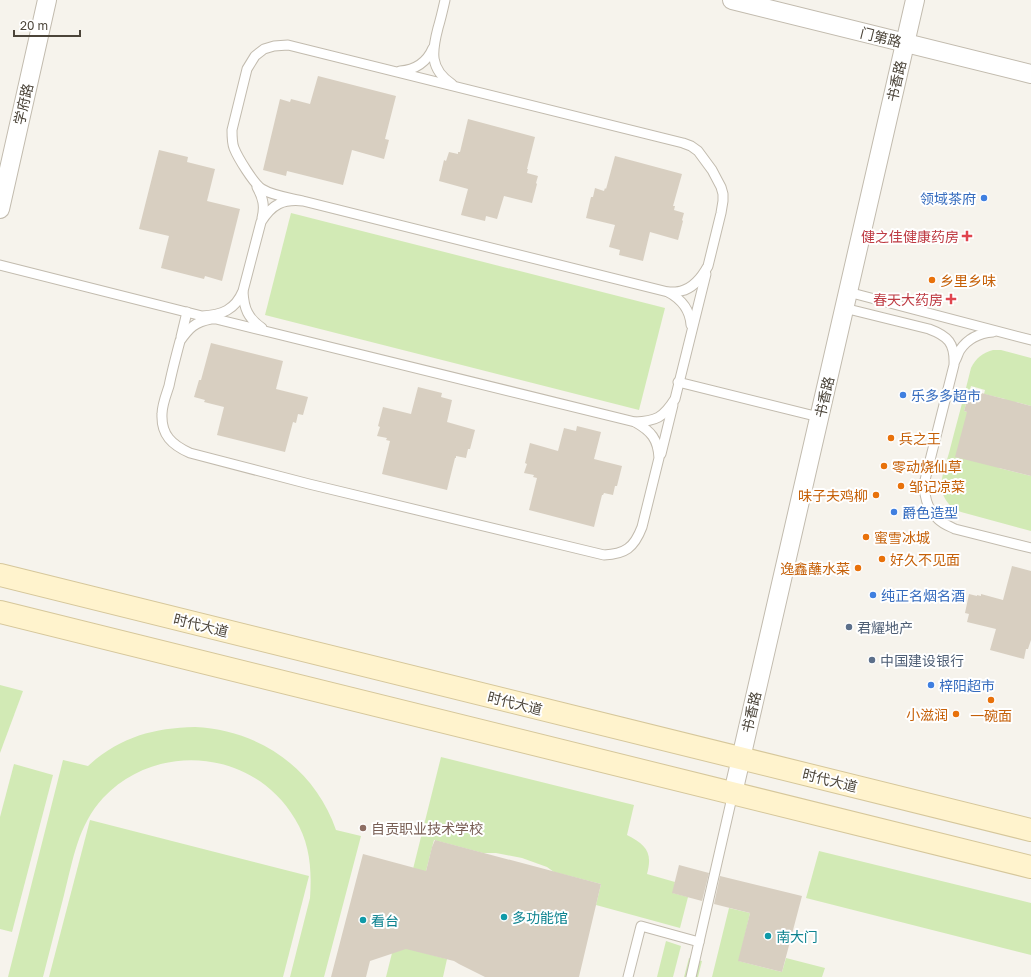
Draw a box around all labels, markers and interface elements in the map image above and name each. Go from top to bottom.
scale bar [14,12,80,38]
text: 20 m [20,18,48,33]
street label: 门第路 [859,24,903,50]
street label: 书香路 [883,59,909,103]
street label: 学府路 [10,82,36,126]
place label: 领域茶府 [920,190,976,207]
marker: 领域茶府 [979,193,989,203]
place label: 健之佳健康药房 [861,228,959,245]
marker: 健之佳健康药房 [962,231,972,241]
place label: 乡里乡味 [940,272,996,289]
marker: 乡里乡味 [927,275,937,285]
place label: 春天大药房 [873,291,943,308]
marker: 春天大药房 [946,294,956,304]
street label: 书香路 [811,375,837,419]
place label: 乐多多超市 [911,387,981,404]
marker: 乐多多超市 [898,390,908,400]
place label: 兵之王 [899,430,941,447]
marker: 兵之王 [886,433,896,443]
place label: 零动烧仙草 [892,458,962,475]
marker: 零动烧仙草 [879,461,889,471]
place label: 邹记凉菜 [909,478,965,495]
marker: 邹记凉菜 [896,481,906,491]
place label: 味子夫鸡柳 [798,487,868,504]
marker: 味子夫鸡柳 [871,490,881,500]
place label: 爵色造型 [902,504,958,521]
marker: 爵色造型 [889,507,899,517]
place label: 蜜雪冰城 [874,529,930,546]
marker: 蜜雪冰城 [861,532,871,542]
place label: 好久不见面 [890,551,960,568]
marker: 好久不见面 [877,554,887,564]
place label: 逸鑫蘸水菜 [780,560,850,577]
marker: 逸鑫蘸水菜 [853,563,863,573]
place label: 纯正名烟名酒 [881,587,965,604]
marker: 纯正名烟名酒 [868,590,878,600]
street label: 时代大道 [172,610,230,640]
place label: 君耀地产 [857,619,913,636]
marker: 君耀地产 [844,622,854,632]
place label: 中国建设银行 [880,652,964,669]
marker: 中国建设银行 [867,655,877,665]
place label: 梓阳超市 [939,677,995,694]
marker: 梓阳超市 [926,680,936,690]
street label: 时代大道 [486,688,544,718]
street label: 书香路 [738,690,764,734]
marker: 一碗面 [986,695,996,705]
place label: 小滋润 [906,706,948,723]
place label: 一碗面 [970,707,1012,724]
marker: 小滋润 [951,709,961,719]
street label: 时代大道 [801,765,859,795]
place label: 自贡职业技术学校 [371,820,483,837]
marker: 自贡职业技术学校 [358,823,368,833]
place label: 多功能馆 [512,909,568,926]
place label: 看台 [371,912,399,929]
marker: 多功能馆 [499,912,509,922]
marker: 看台 [358,915,368,925]
place label: 南大门 [776,928,818,945]
marker: 南大门 [763,931,773,941]

